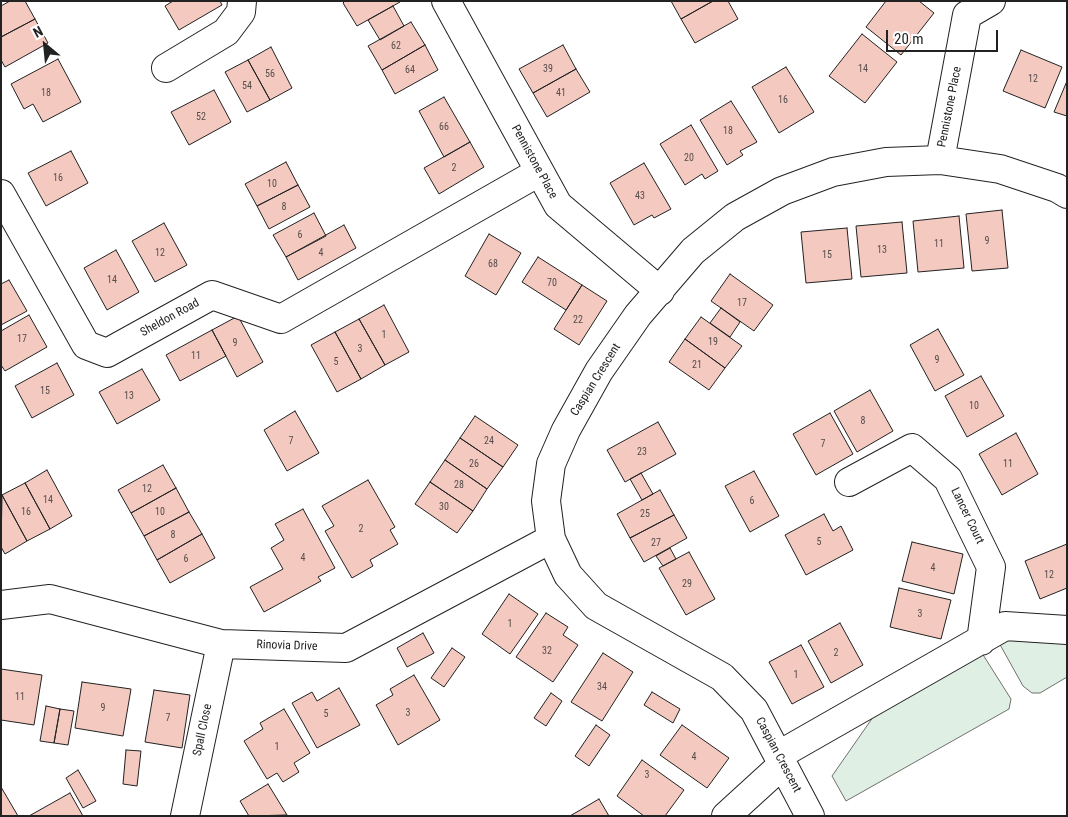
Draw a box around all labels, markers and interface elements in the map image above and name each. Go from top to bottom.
north arrow [20,20,70,70]
scale bar [888,20,1000,52]
text: N [30,23,45,41]
text: 20 m [894,30,924,48]
house number: 62 [391,40,401,52]
house number: 39 [543,63,553,75]
house number: 14 [858,63,868,75]
house number: 64 [405,64,415,76]
street label: Pennistone Place [935,65,965,149]
house number: 56 [265,68,275,80]
house number: 12 [1028,73,1038,85]
house number: 54 [242,80,252,92]
house number: 18 [41,87,51,99]
house number: 41 [556,87,566,99]
house number: 16 [778,94,788,106]
house number: 52 [196,111,206,123]
house number: 66 [439,121,449,133]
street label: Pennistone Place [508,123,560,201]
house number: 18 [723,125,733,137]
house number: 20 [684,152,694,164]
house number: 2 [452,162,456,174]
house number: 16 [53,172,63,184]
house number: 10 [267,178,277,190]
house number: 43 [635,190,645,202]
house number: 8 [282,201,286,213]
house number: 6 [298,229,302,241]
house number: 9 [985,235,989,247]
house number: 11 [934,238,944,250]
house number: 13 [877,244,887,256]
house number: 12 [155,247,165,259]
house number: 4 [319,247,323,259]
house number: 15 [822,249,832,261]
house number: 68 [488,258,498,270]
house number: 14 [107,274,117,286]
house number: 70 [547,277,557,289]
street label: Sheldon Road [138,296,202,340]
house number: 17 [737,297,747,309]
house number: 22 [573,314,583,326]
house number: 1 [382,329,386,341]
house number: 17 [17,333,27,345]
house number: 19 [708,336,718,348]
house number: 9 [233,337,237,349]
street label: Caspian Crescent [568,341,624,419]
house number: 3 [358,343,362,355]
house number: 11 [191,350,201,362]
house number: 9 [935,354,939,366]
house number: 5 [334,356,338,368]
house number: 21 [692,359,702,371]
house number: 15 [40,385,50,397]
house number: 13 [124,390,134,402]
house number: 10 [969,400,979,412]
house number: 8 [861,415,865,427]
house number: 7 [289,435,293,447]
house number: 24 [484,435,494,447]
house number: 7 [821,438,825,450]
house number: 23 [637,446,647,458]
house number: 26 [469,458,479,470]
house number: 11 [1003,458,1013,470]
house number: 28 [454,479,464,491]
house number: 12 [142,483,152,495]
street label: Lancer Court [947,485,987,547]
house number: 14 [43,494,53,506]
house number: 6 [750,495,754,507]
house number: 30 [439,501,449,513]
house number: 16 [21,506,31,518]
house number: 10 [155,506,165,518]
house number: 25 [640,508,650,520]
house number: 2 [359,523,363,535]
house number: 8 [171,529,175,541]
house number: 5 [817,536,821,548]
house number: 27 [651,537,661,549]
house number: 4 [301,552,305,564]
house number: 6 [184,553,188,565]
house number: 4 [931,562,935,574]
house number: 12 [1044,569,1054,581]
house number: 29 [682,578,692,590]
house number: 3 [918,608,922,620]
house number: 1 [508,618,512,630]
street label: Rinovia Drive [256,638,318,654]
house number: 32 [542,645,552,657]
house number: 2 [834,647,838,659]
house number: 1 [794,669,798,681]
house number: 34 [597,681,607,693]
house number: 11 [15,691,25,703]
house number: 9 [101,702,105,714]
street label: Spall Close [190,703,216,757]
house number: 3 [406,707,410,719]
house number: 5 [324,708,328,720]
house number: 7 [166,712,170,724]
street label: Caspian Crescent [752,715,804,795]
house number: 1 [275,741,279,753]
house number: 4 [692,751,696,763]
house number: 3 [645,769,649,781]

